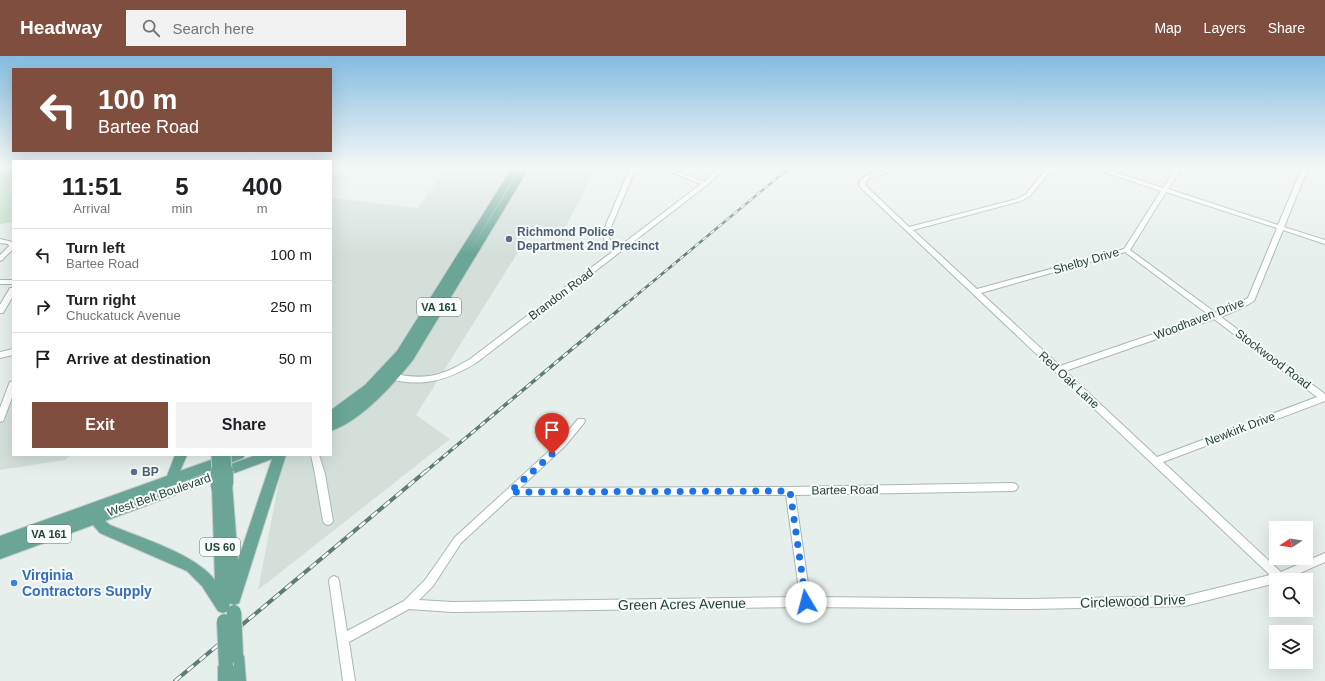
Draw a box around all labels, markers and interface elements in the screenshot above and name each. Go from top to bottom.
search box [126,10,406,46]
text: Headway [20,17,102,38]
icon: search [140,17,162,39]
text: Search here [172,20,254,37]
text: Map [1154,20,1182,36]
text: Layers [1204,20,1246,36]
text: Share [1268,20,1305,36]
icon: left [32,84,84,136]
text: 100 m [98,84,177,115]
text: Bartee Road [98,117,199,137]
text: 11:51 [62,173,122,200]
text: 5 [175,173,189,200]
text: 400 [242,173,282,200]
text: Arrival [73,201,110,216]
text: min [172,201,192,216]
text: m [257,201,268,216]
place label: Richmond Police Department 2nd Precinct [517,225,659,253]
marker: Richmond Police Department 2nd Precinct [504,234,514,244]
text: Turn left [66,239,125,256]
icon: left [32,244,54,266]
street label: Shelby Drive [1051,245,1121,277]
text: 100 m [270,246,312,263]
text: Bartee Road [66,256,139,271]
street label: Brandon Road [526,265,596,323]
text: Turn right [66,291,136,308]
street label: Woodhaven Drive [1152,295,1246,343]
icon: right [32,296,54,318]
text: 250 m [270,298,312,315]
road number: VA 161 [417,298,461,316]
text: Chuckatuck Avenue [66,308,181,323]
street label: Stockwood Road [1233,326,1313,392]
icon: arrive [32,348,54,370]
street label: Red Oak Lane [1036,348,1102,412]
text: Arrive at destination [66,350,211,367]
text: 50 m [279,350,312,367]
button: Exit [32,402,168,448]
button: Share [176,402,312,448]
street label: Newkirk Drive [1203,409,1277,449]
pin [535,413,569,454]
icon: arrive [541,419,563,441]
place label: BP [142,465,159,479]
marker: BP [129,467,139,477]
street label: West Belt Boulevard [105,471,213,519]
street label: Bartee Road [811,482,879,498]
north arrow [1269,521,1313,565]
map controls [1269,521,1313,669]
road number: VA 161 [27,525,71,543]
road number: US 60 [200,538,240,556]
place label: Virginia Contractors Supply [22,567,152,599]
button: search [1269,573,1313,617]
marker: Virginia Contractors Supply [9,578,19,588]
position arrow [785,581,827,623]
street label: Circlewood Drive [1080,591,1186,611]
street label: Green Acres Avenue [618,595,746,613]
button: layers [1269,625,1313,669]

